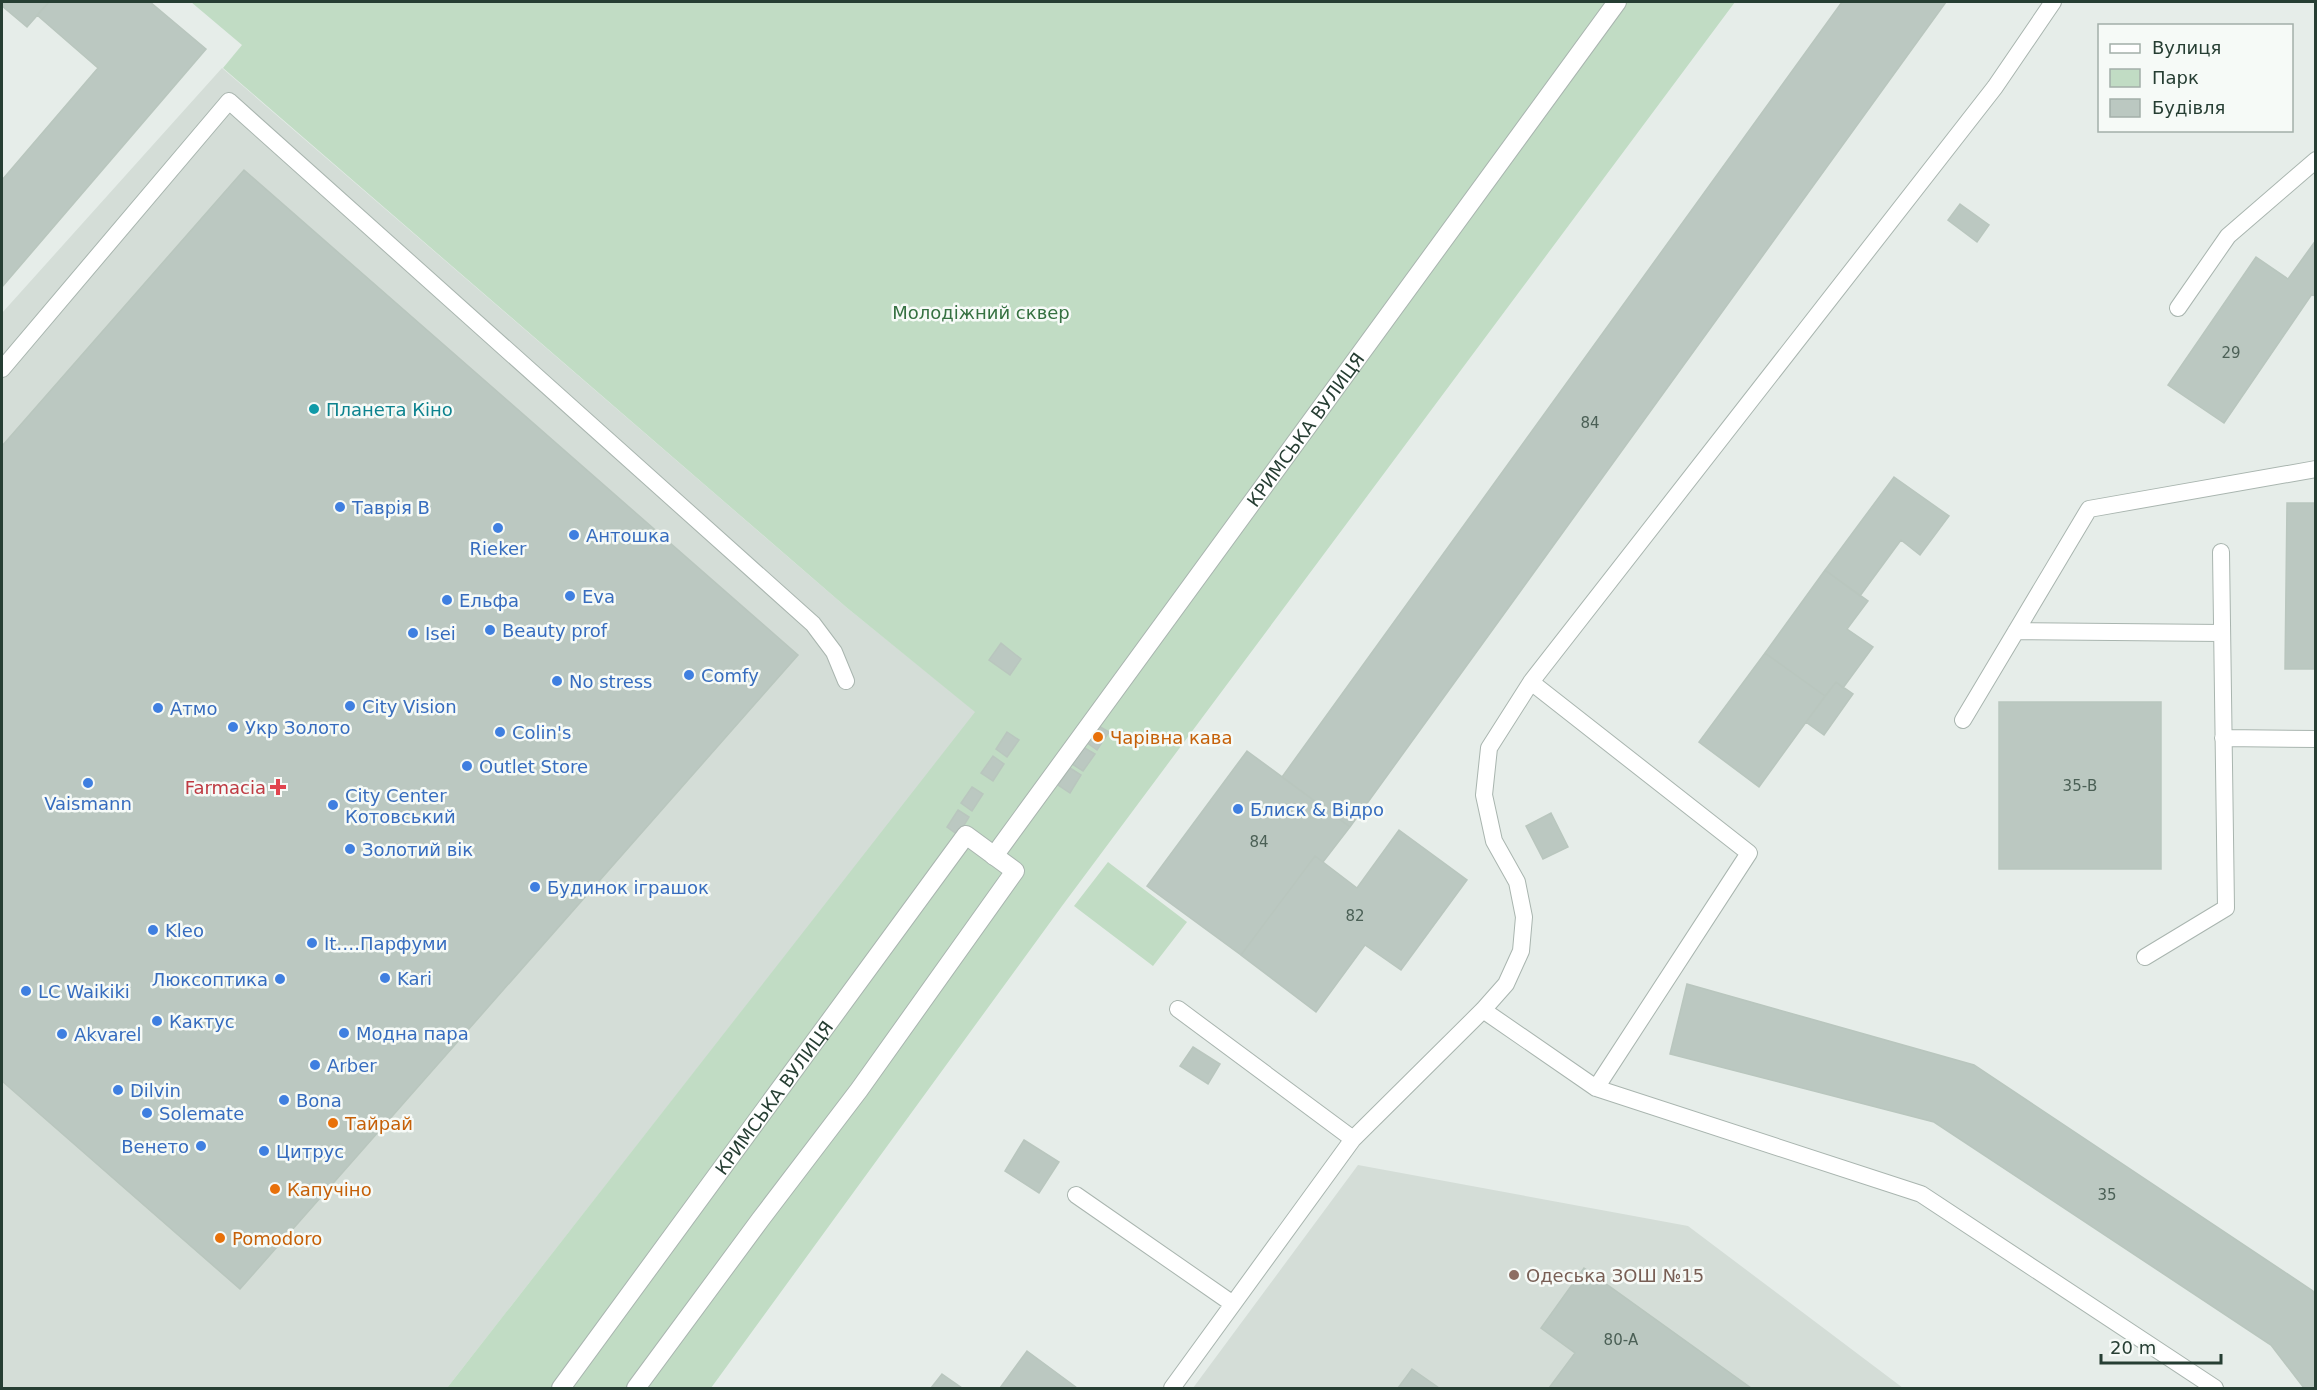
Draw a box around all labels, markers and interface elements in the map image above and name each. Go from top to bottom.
legend [2098,24,2293,132]
text: Вулиця [2152,37,2221,58]
text: Парк [2152,67,2199,88]
text: Будівля [2152,97,2225,118]
park label: Молодіжний сквер [892,302,1070,323]
house number: 29 [2221,344,2241,362]
street label: КРИМСЬКА ВУЛИЦЯ [1242,348,1368,510]
place label: Планета Кіно [326,399,453,420]
marker: Планета Кіно [307,402,321,416]
house number: 84 [1580,414,1600,432]
place label: Таврія В [351,497,430,518]
marker: Таврія В [333,500,347,514]
marker: Rieker [491,521,505,535]
place label: Антошка [586,525,670,546]
marker: Антошка [567,528,581,542]
place label: Rieker [470,538,527,559]
place label: Eva [582,586,615,607]
marker: Eva [563,589,577,603]
place label: Ельфа [459,590,519,611]
marker: Ельфа [440,593,454,607]
place label: Beauty prof [502,620,608,641]
place label: Isei [425,623,456,644]
marker: Beauty prof [483,623,497,637]
marker: Isei [406,626,420,640]
place label: Comfy [701,665,759,686]
marker: Comfy [682,668,696,682]
place label: No stress [569,671,652,692]
marker: No stress [550,674,564,688]
place label: City Vision [362,696,457,717]
place label: Атмо [170,698,217,719]
marker: City Vision [343,699,357,713]
marker: Атмо [151,701,165,715]
place label: Укр Золото [245,717,351,738]
marker: Укр Золото [226,720,240,734]
place label: Colin's [512,722,571,743]
marker: Colin's [493,725,507,739]
place label: Чарівна кава [1110,727,1232,748]
marker: Чарівна кава [1091,730,1105,744]
place label: Outlet Store [479,756,588,777]
marker: Outlet Store [460,759,474,773]
marker: Vaismann [81,776,95,790]
place label: Farmacia [185,777,266,798]
house number: 35-В [2063,777,2097,795]
marker: Farmacia [271,780,285,794]
place label: City Center Котовський [345,785,456,827]
place label: Vaismann [44,793,132,814]
marker: City Center Котовський [326,798,340,812]
place label: Блиск & Відро [1250,799,1384,820]
marker: Блиск & Відро [1231,802,1245,816]
house number: 84 [1249,833,1269,851]
place label: Золотий вік [362,839,473,860]
marker: Золотий вік [343,842,357,856]
place label: Будинок іграшок [547,877,709,898]
marker: Будинок іграшок [528,880,542,894]
house number: 82 [1345,907,1365,925]
place label: Kleo [165,920,204,941]
marker: Kleo [146,923,160,937]
place label: It….Парфуми [324,933,447,954]
marker: It….Парфуми [305,936,319,950]
place label: Kari [397,968,432,989]
place label: Люксоптика [152,969,268,990]
marker: Kari [378,971,392,985]
marker: Люксоптика [273,972,287,986]
place label: LC Waikiki [38,981,130,1002]
marker: LC Waikiki [19,984,33,998]
place label: Кактус [169,1011,235,1032]
marker: Кактус [150,1014,164,1028]
street label: КРИМСЬКА ВУЛИЦЯ [711,1017,837,1178]
place label: Модна пара [356,1023,469,1044]
place label: Akvarel [74,1024,142,1045]
marker: Модна пара [337,1026,351,1040]
marker: Akvarel [55,1027,69,1041]
place label: Arber [327,1055,377,1076]
marker: Arber [308,1058,322,1072]
place label: Dilvin [130,1080,181,1101]
marker: Dilvin [111,1083,125,1097]
place label: Bona [296,1090,342,1111]
marker: Bona [277,1093,291,1107]
place label: Solemate [159,1103,244,1124]
marker: Solemate [140,1106,154,1120]
place label: Тайрай [344,1113,413,1134]
marker: Тайрай [326,1116,340,1130]
place label: Венето [121,1136,189,1157]
marker: Венето [194,1139,208,1153]
place label: Цитрус [276,1141,344,1162]
marker: Цитрус [257,1144,271,1158]
place label: Капучіно [287,1179,372,1200]
marker: Капучіно [268,1182,282,1196]
house number: 35 [2097,1186,2117,1204]
place label: Pomodoro [232,1228,322,1249]
marker: Pomodoro [213,1231,227,1245]
place label: Одеська ЗОШ №15 [1526,1265,1704,1286]
marker: Одеська ЗОШ №15 [1507,1268,1521,1282]
scale bar [2101,1327,2221,1365]
house number: 80-А [1604,1331,1639,1349]
text: 20 m [2110,1337,2156,1358]

